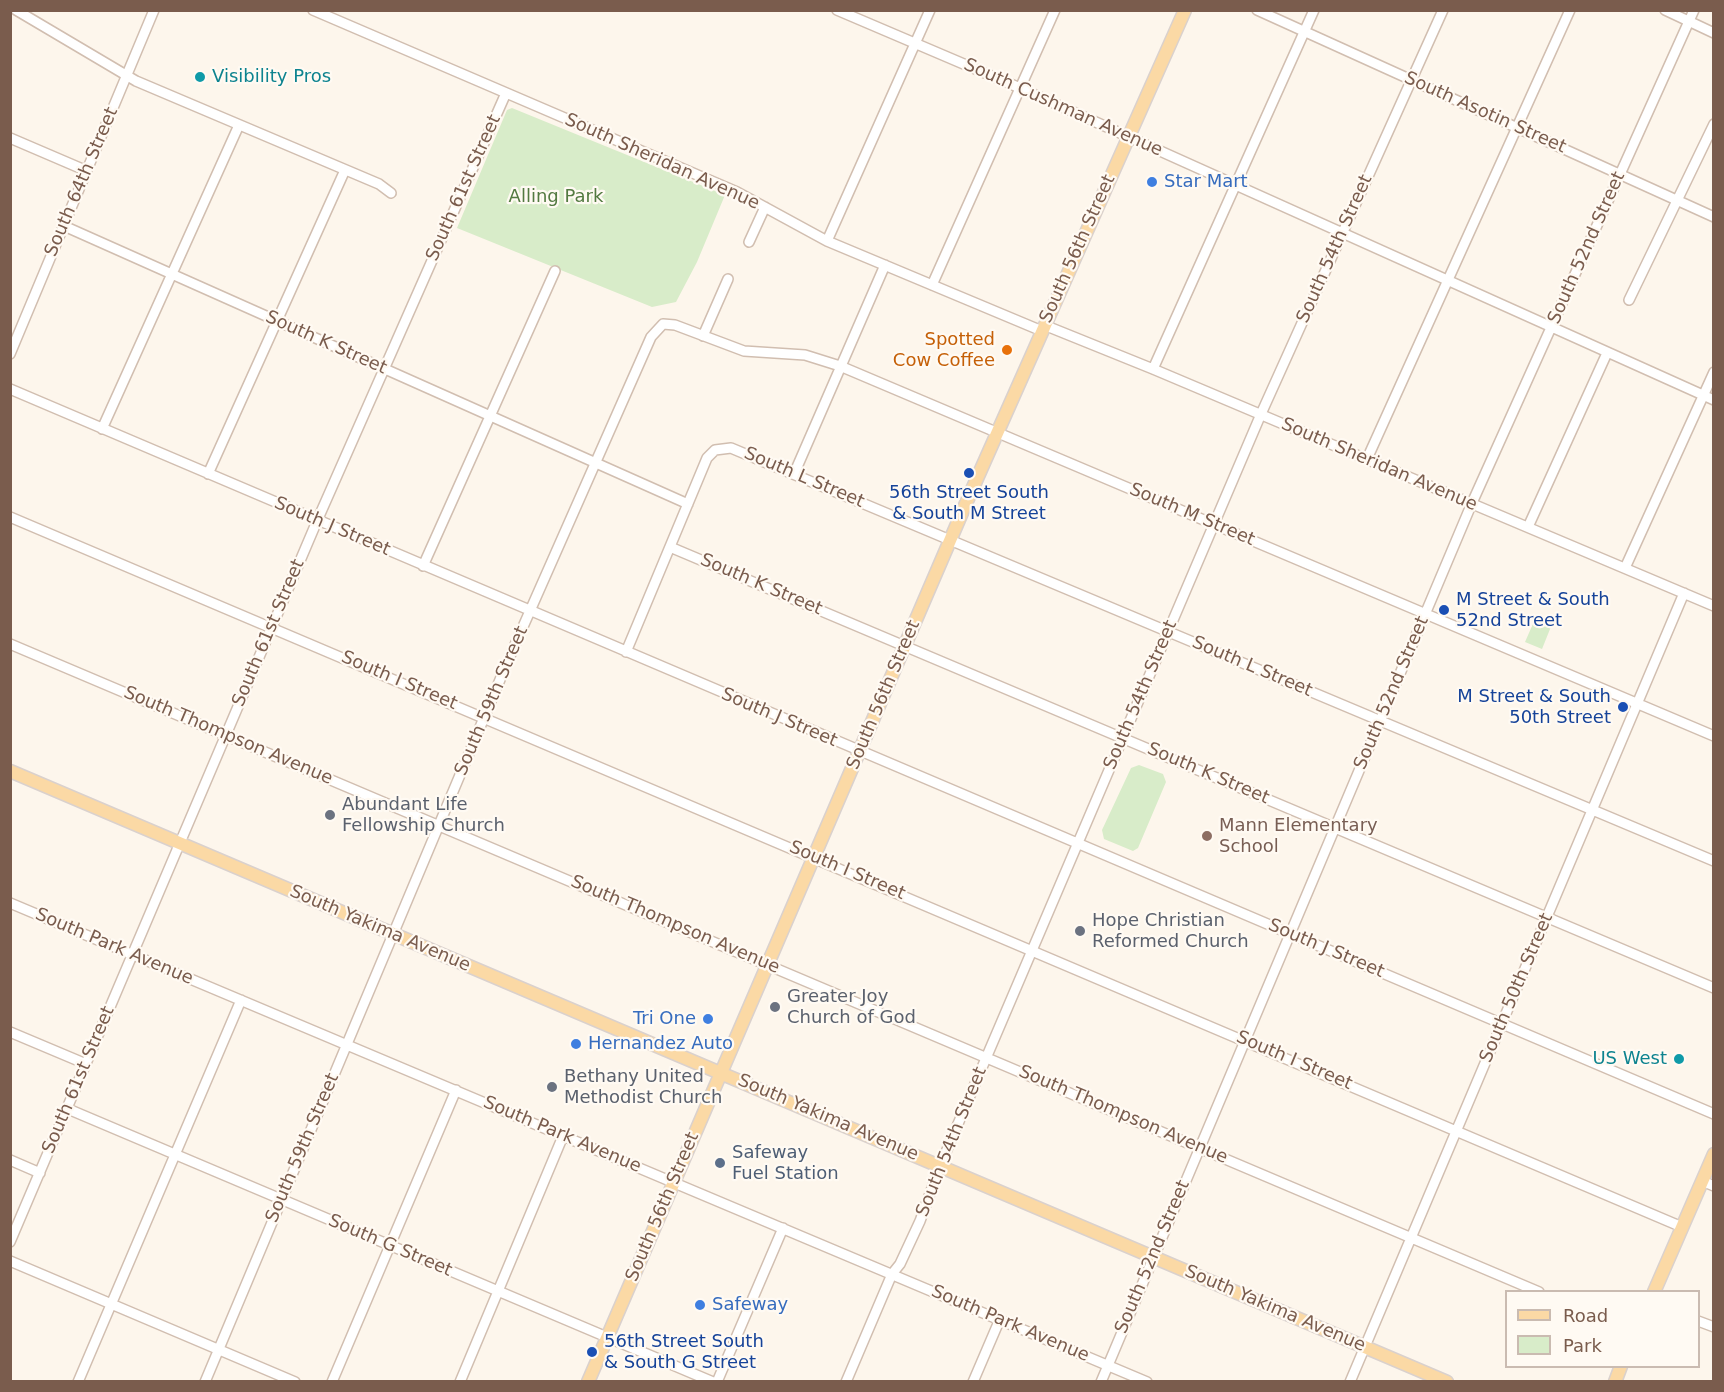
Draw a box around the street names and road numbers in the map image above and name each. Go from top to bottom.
street label: South Cushman Avenue [960,54,1166,162]
street label: South Asotin Street [1401,68,1569,158]
street label: South 64th Street [41,104,123,260]
street label: South Sheridan Avenue [561,109,763,215]
street label: South 61st Street [422,112,506,264]
street label: South 52nd Street [1544,169,1630,327]
street label: South 56th Street [1036,172,1120,326]
street label: South 54th Street [1293,172,1377,326]
street label: South K Street [262,307,390,379]
street label: South Sheridan Avenue [1278,414,1480,516]
street label: South L Street [741,443,867,513]
street label: South M Street [1126,479,1258,551]
street label: South J Street [271,493,393,561]
street label: South K Street [697,550,825,620]
street label: South 61st Street [228,556,310,710]
street label: South 52nd Street [1350,613,1434,773]
street label: South 56th Street [843,617,925,773]
street label: South 54th Street [1100,617,1182,773]
street label: South 59th Street [451,623,533,779]
street label: South L Street [1189,632,1315,702]
street label: South I Street [338,647,460,715]
street label: South Thompson Avenue [120,682,336,790]
street label: South J Street [718,684,840,752]
street label: South K Street [1144,739,1272,809]
street label: South I Street [786,837,908,905]
street label: South Thompson Avenue [567,871,783,979]
street label: South Yakima Avenue [286,881,474,977]
street label: South Park Avenue [32,904,196,990]
street label: South 50th Street [1476,910,1558,1066]
street label: South J Street [1265,915,1387,983]
street label: South 61st Street [38,1003,120,1157]
street label: South I Street [1233,1027,1355,1095]
street label: South Thompson Avenue [1015,1061,1231,1169]
street label: South 54th Street [912,1064,992,1220]
street label: South 59th Street [262,1070,344,1226]
street label: South Yakima Avenue [734,1070,922,1166]
street label: South Park Avenue [480,1092,644,1178]
street label: South 56th Street [622,1129,704,1285]
street label: South 52nd Street [1111,1177,1195,1337]
street label: South G Street [325,1210,455,1282]
street label: South Yakima Avenue [1181,1261,1369,1357]
street label: South Park Avenue [928,1281,1092,1367]

